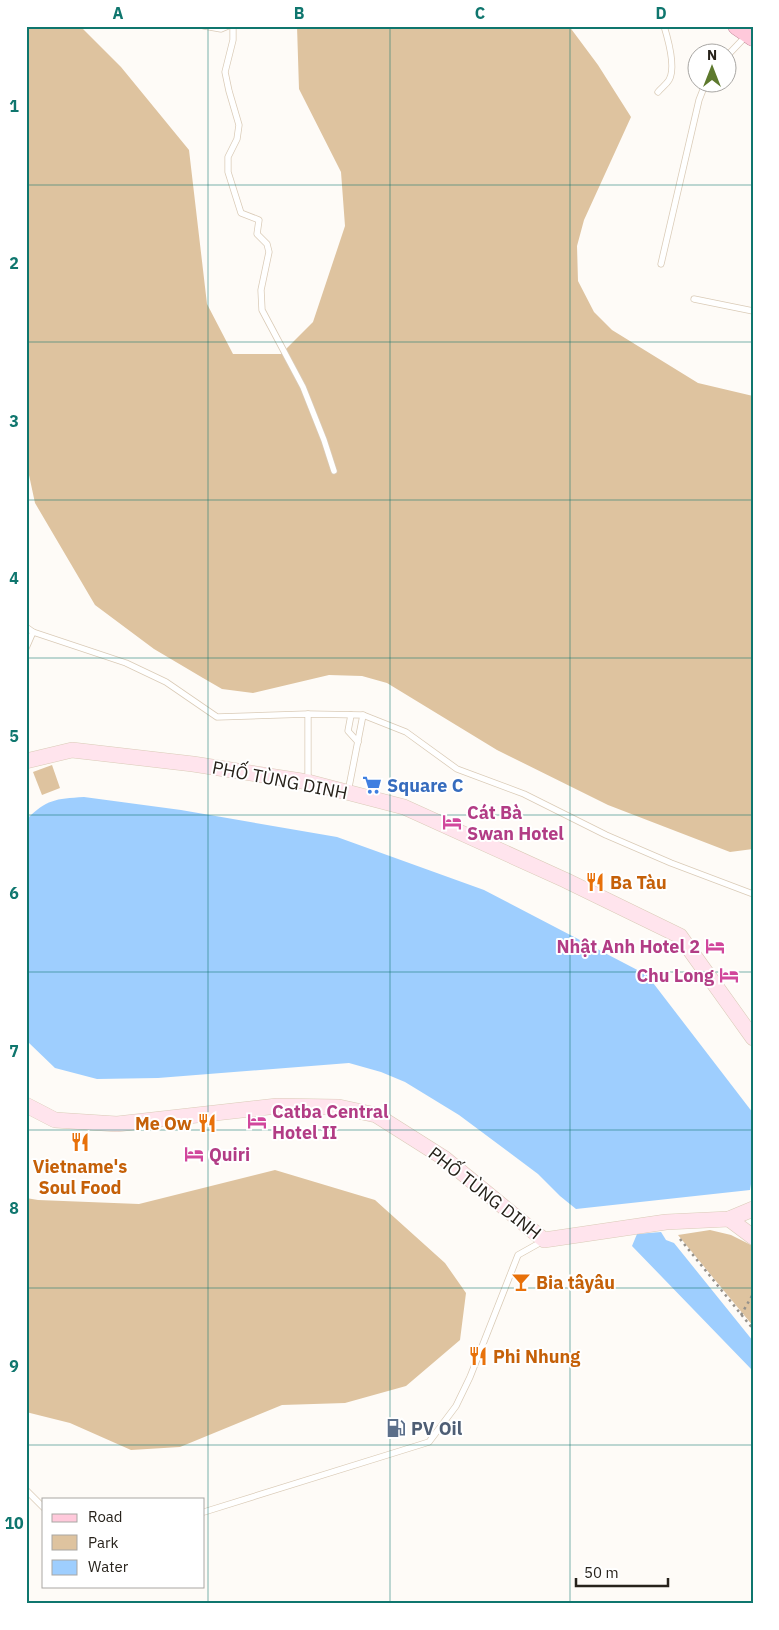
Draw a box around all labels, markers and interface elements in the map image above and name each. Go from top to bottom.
text: A [113,3,124,23]
text: B [294,3,305,23]
text: C [475,3,485,23]
text: D [655,3,667,23]
north arrow [686,42,736,92]
text: N [707,46,717,64]
text: 1 [9,96,19,116]
text: 2 [9,253,19,273]
text: 3 [9,411,19,431]
text: 4 [9,568,19,588]
text: 5 [9,726,19,746]
street label: PHỐ TÙNG DINH [210,753,350,804]
supermarket icon: Square C [361,774,383,796]
place label: Square C [387,774,464,797]
place label: Cát Bà Swan Hotel [467,801,564,845]
hotel icon: Cát Bà Swan Hotel [441,811,463,833]
restaurant icon: Ba Tàu [584,871,606,893]
place label: Ba Tàu [610,871,667,894]
text: 6 [9,883,19,903]
place label: Nhật Anh Hotel 2 [556,935,700,958]
hotel icon: Nhật Anh Hotel 2 [704,935,726,957]
place label: Chu Long [636,964,714,987]
hotel icon: Chu Long [718,964,740,986]
text: 7 [9,1041,19,1061]
place label: Catba Central Hotel II [272,1100,389,1144]
hotel icon: Catba Central Hotel II [246,1110,268,1132]
place label: Me Ow [135,1112,192,1135]
restaurant icon: Me Ow [196,1112,218,1134]
restaurant icon: Vietname's Soul Food [69,1131,91,1153]
street label: PHỐ TÙNG DINH [424,1139,548,1244]
hotel icon: Quiri [183,1143,205,1165]
place label: Quiri [209,1143,250,1166]
place label: Vietname's Soul Food [33,1155,127,1199]
text: 8 [9,1198,19,1218]
bar icon: Bia tâyâu [510,1271,532,1293]
place label: Bia tâyâu [536,1271,615,1294]
restaurant icon: Phi Nhung [467,1345,489,1367]
place label: Phi Nhung [493,1345,580,1368]
text: 9 [9,1356,19,1376]
fuel station icon: PV Oil [385,1417,407,1439]
place label: PV Oil [411,1417,463,1440]
legend [42,1498,205,1588]
text: Road [88,1507,123,1526]
text: 10 [4,1513,24,1533]
text: Park [88,1533,118,1552]
scale bar [576,1555,669,1587]
text: Water [88,1557,129,1576]
text: 50 m [584,1563,619,1582]

